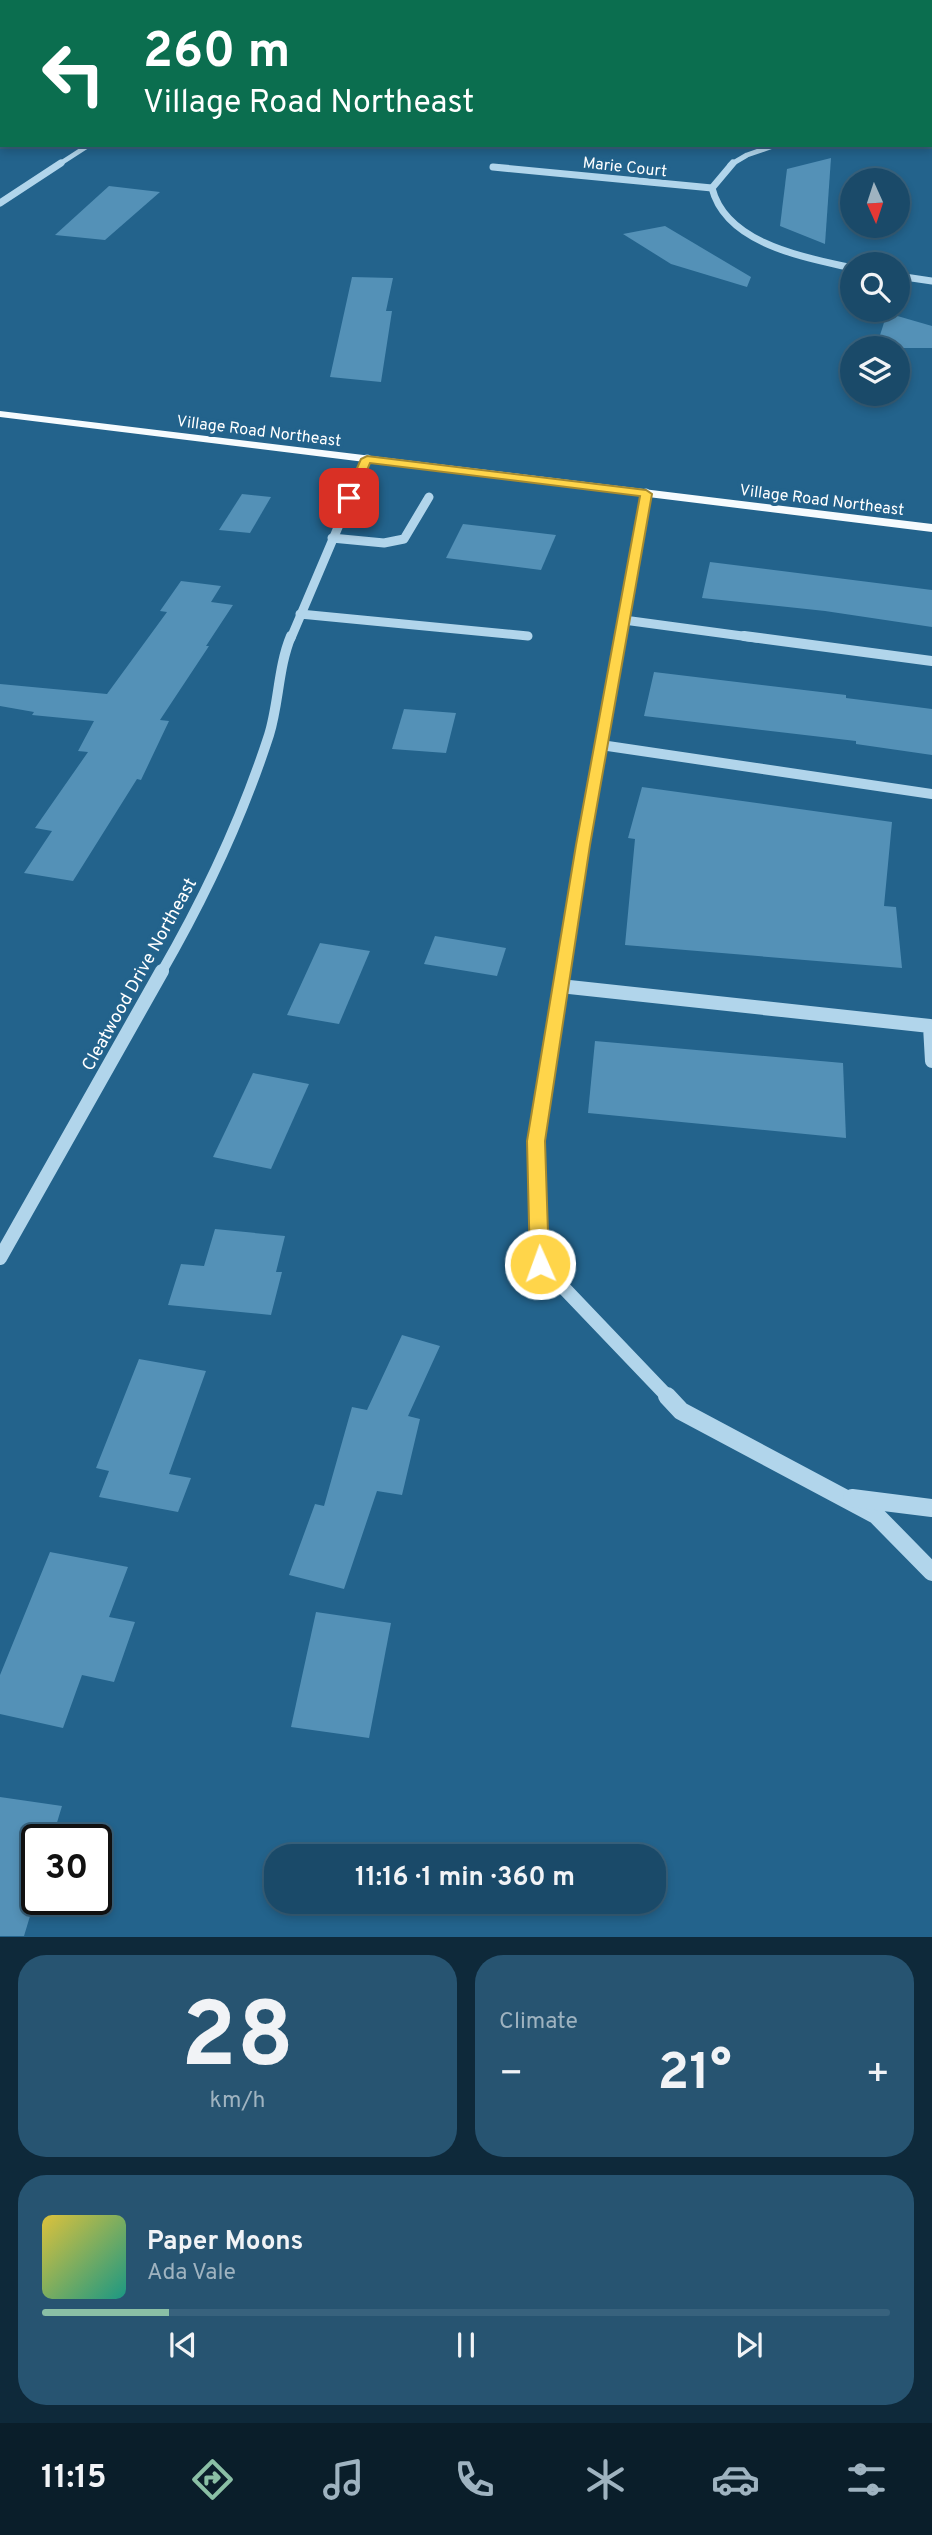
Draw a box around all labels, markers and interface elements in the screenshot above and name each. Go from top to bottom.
text: 260 m [143,23,290,85]
icon: left [28,28,119,119]
text: Village Road Northeast [143,84,474,124]
street label: Marie Court [582,154,668,182]
north arrow [840,168,910,238]
map controls [840,168,910,406]
button: search [840,252,910,322]
button: layers [840,336,910,406]
street label: Village Road Northeast [175,412,342,452]
pin [319,468,379,528]
icon: arrive [330,479,368,517]
street label: Village Road Northeast [738,481,905,521]
street label: Cleatwood Drive Northeast [78,874,203,1075]
position arrow [503,1227,577,1301]
speed limit sign: 30 [21,1824,112,1915]
text: 11:16 · 1 min · 360 m [355,1862,575,1895]
text: 28 [181,1984,294,2099]
text: Climate [499,2008,578,2037]
text: 21° [657,2042,732,2108]
text: − [499,2051,524,2100]
text: + [865,2051,890,2100]
text: km/h [210,2087,265,2116]
text: Paper Moons [147,2226,303,2259]
text: Ada Vale [147,2259,236,2288]
icon: previous [164,2326,202,2364]
icon: pause [447,2326,485,2364]
icon: next [730,2326,768,2364]
icon: directions [188,2455,237,2504]
icon: music [319,2455,368,2504]
icon: phone [450,2455,499,2504]
icon: climate [581,2455,630,2504]
icon: car [711,2455,760,2504]
icon: filters [842,2455,891,2504]
text: 11:15 [41,2459,107,2499]

